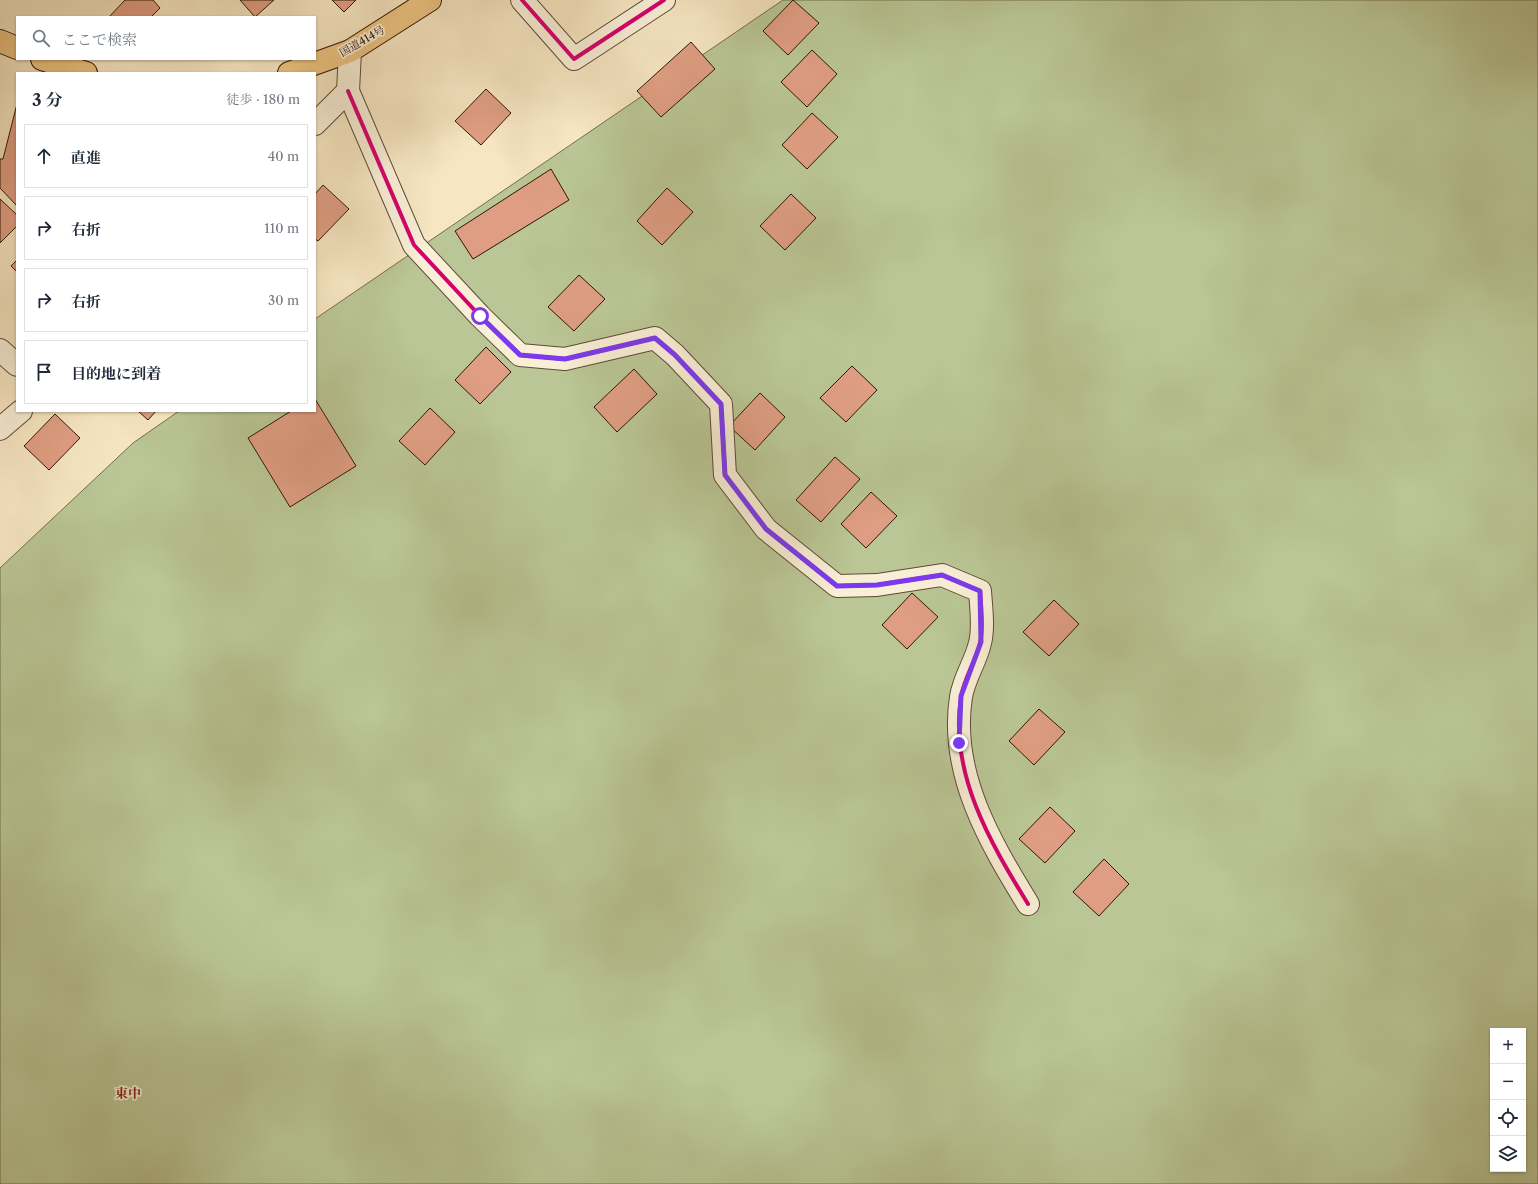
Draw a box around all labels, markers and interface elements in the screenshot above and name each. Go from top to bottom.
search box [16,16,316,60]
street label: 国道414号 [337,22,387,60]
icon: search [30,27,52,49]
text: ここで検索 [62,30,137,49]
text: 3 分 [32,90,63,110]
text: 徒歩 · 180 m [226,91,300,107]
icon: ahead [33,145,55,167]
text: 直進 [71,148,101,167]
text: 40 m [268,148,299,164]
icon: right [33,217,55,239]
text: 右折 [71,220,101,239]
text: 110 m [264,220,299,236]
icon: right [33,289,55,311]
text: 右折 [71,292,101,311]
text: 30 m [268,292,299,308]
route start [471,307,489,325]
icon: arrive [33,361,55,383]
text: 目的地に到着 [71,364,161,383]
route end [950,734,968,752]
map controls [1490,1028,1526,1172]
button: + [1490,1028,1526,1064]
button: − [1490,1064,1526,1100]
district label: 東中 [115,1085,141,1101]
button: locate [1490,1100,1526,1136]
button: layers [1490,1136,1526,1172]

